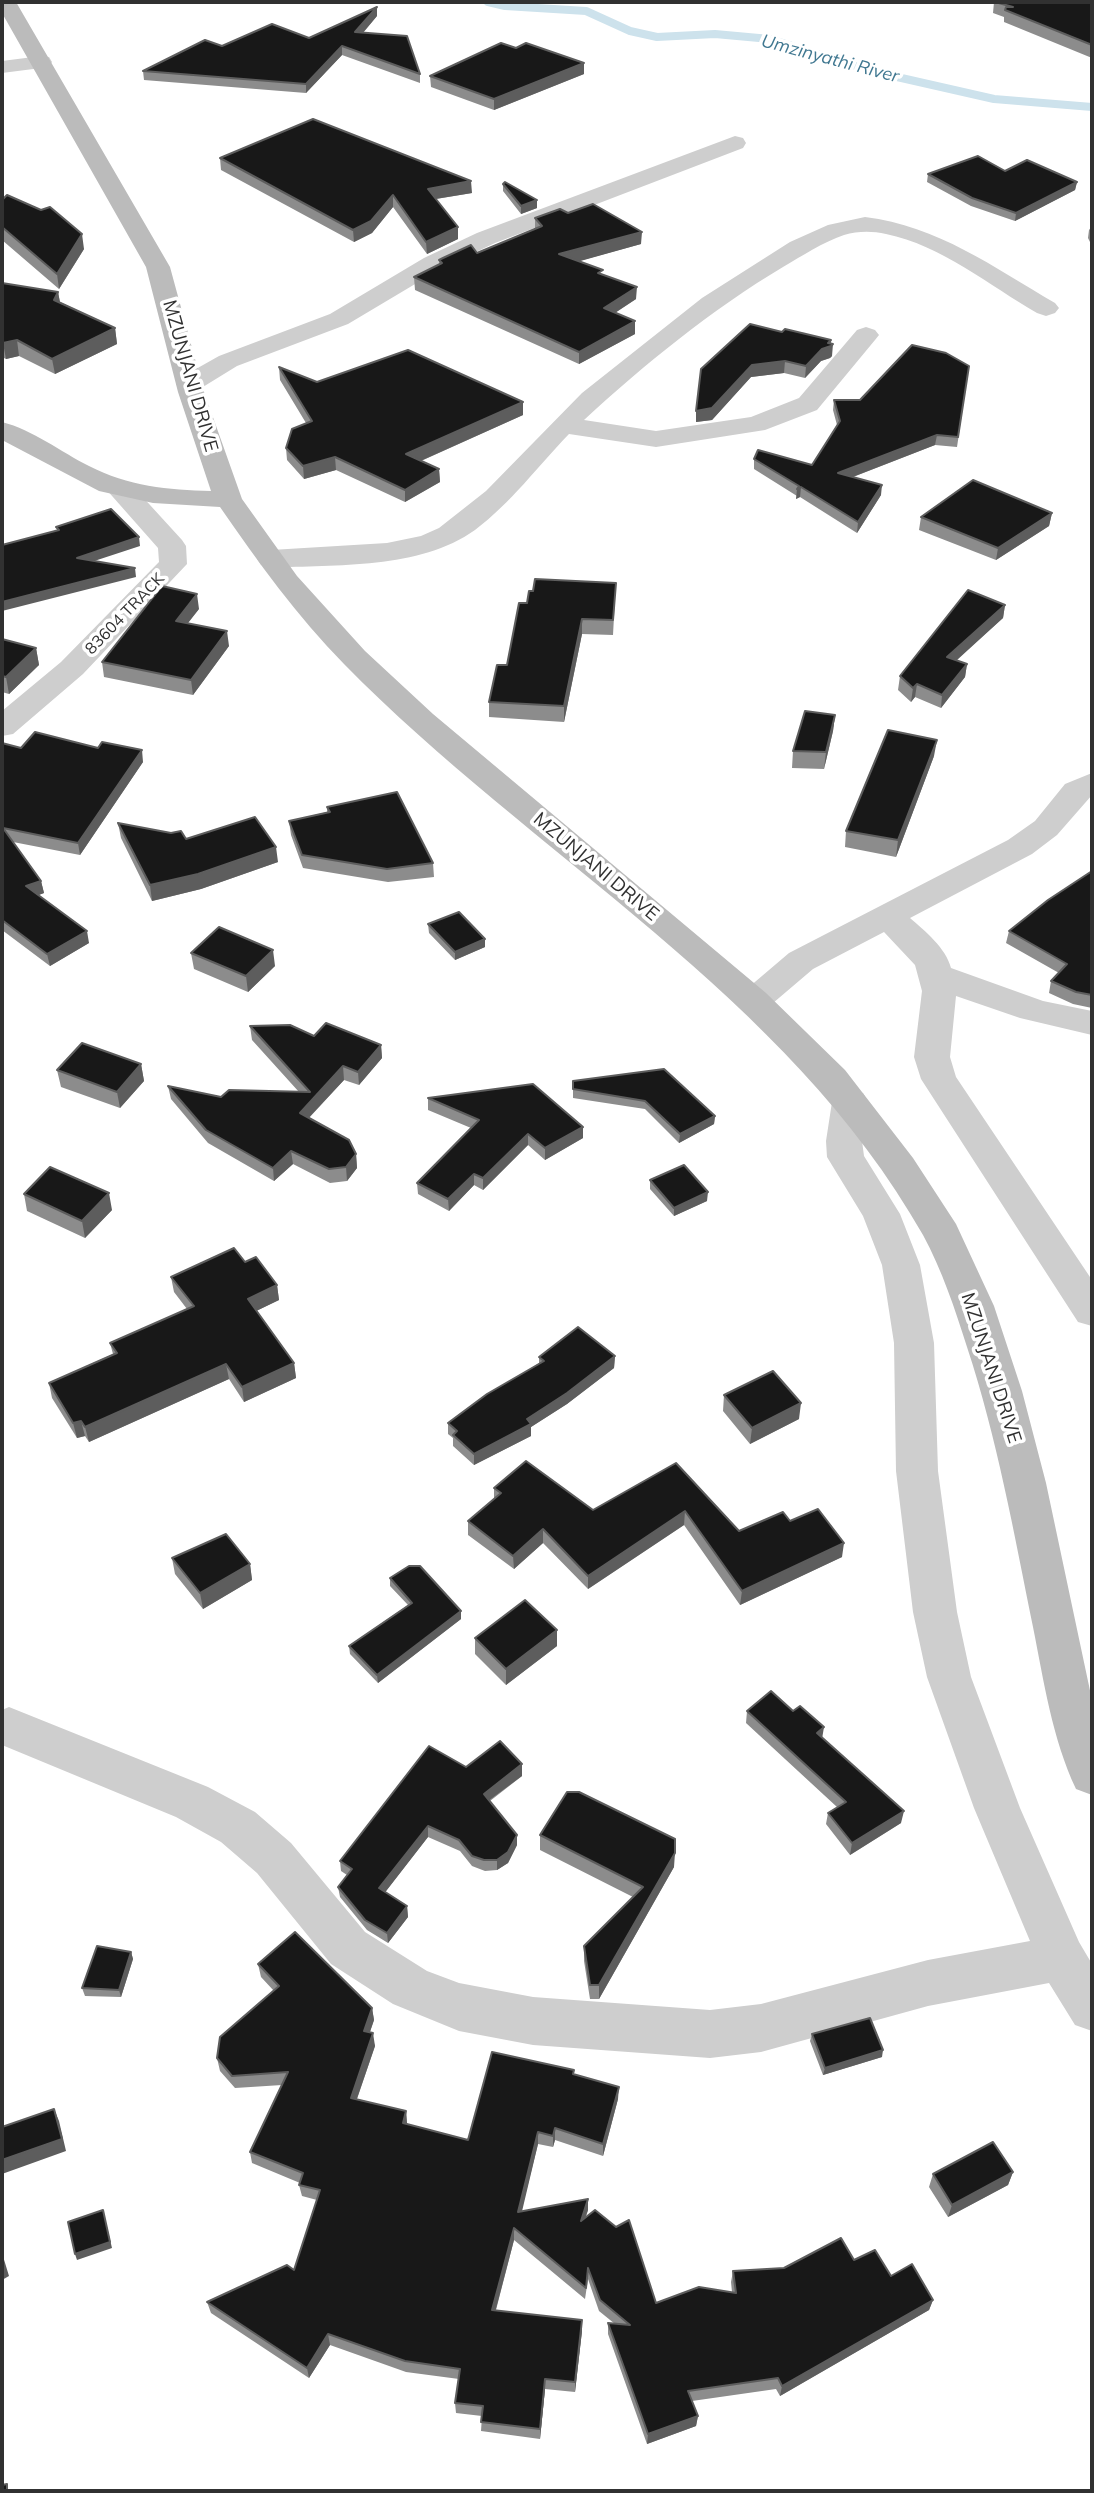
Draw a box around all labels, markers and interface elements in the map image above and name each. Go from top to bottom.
water label: Umzinyathi River [759,30,901,88]
street label: MZUNJANI DRIVE [157,298,223,454]
street label: 83604 TRACK [81,569,169,659]
street label: MZUNJANI DRIVE [529,808,663,926]
street label: MZUNJANI DRIVE [956,1290,1026,1446]

